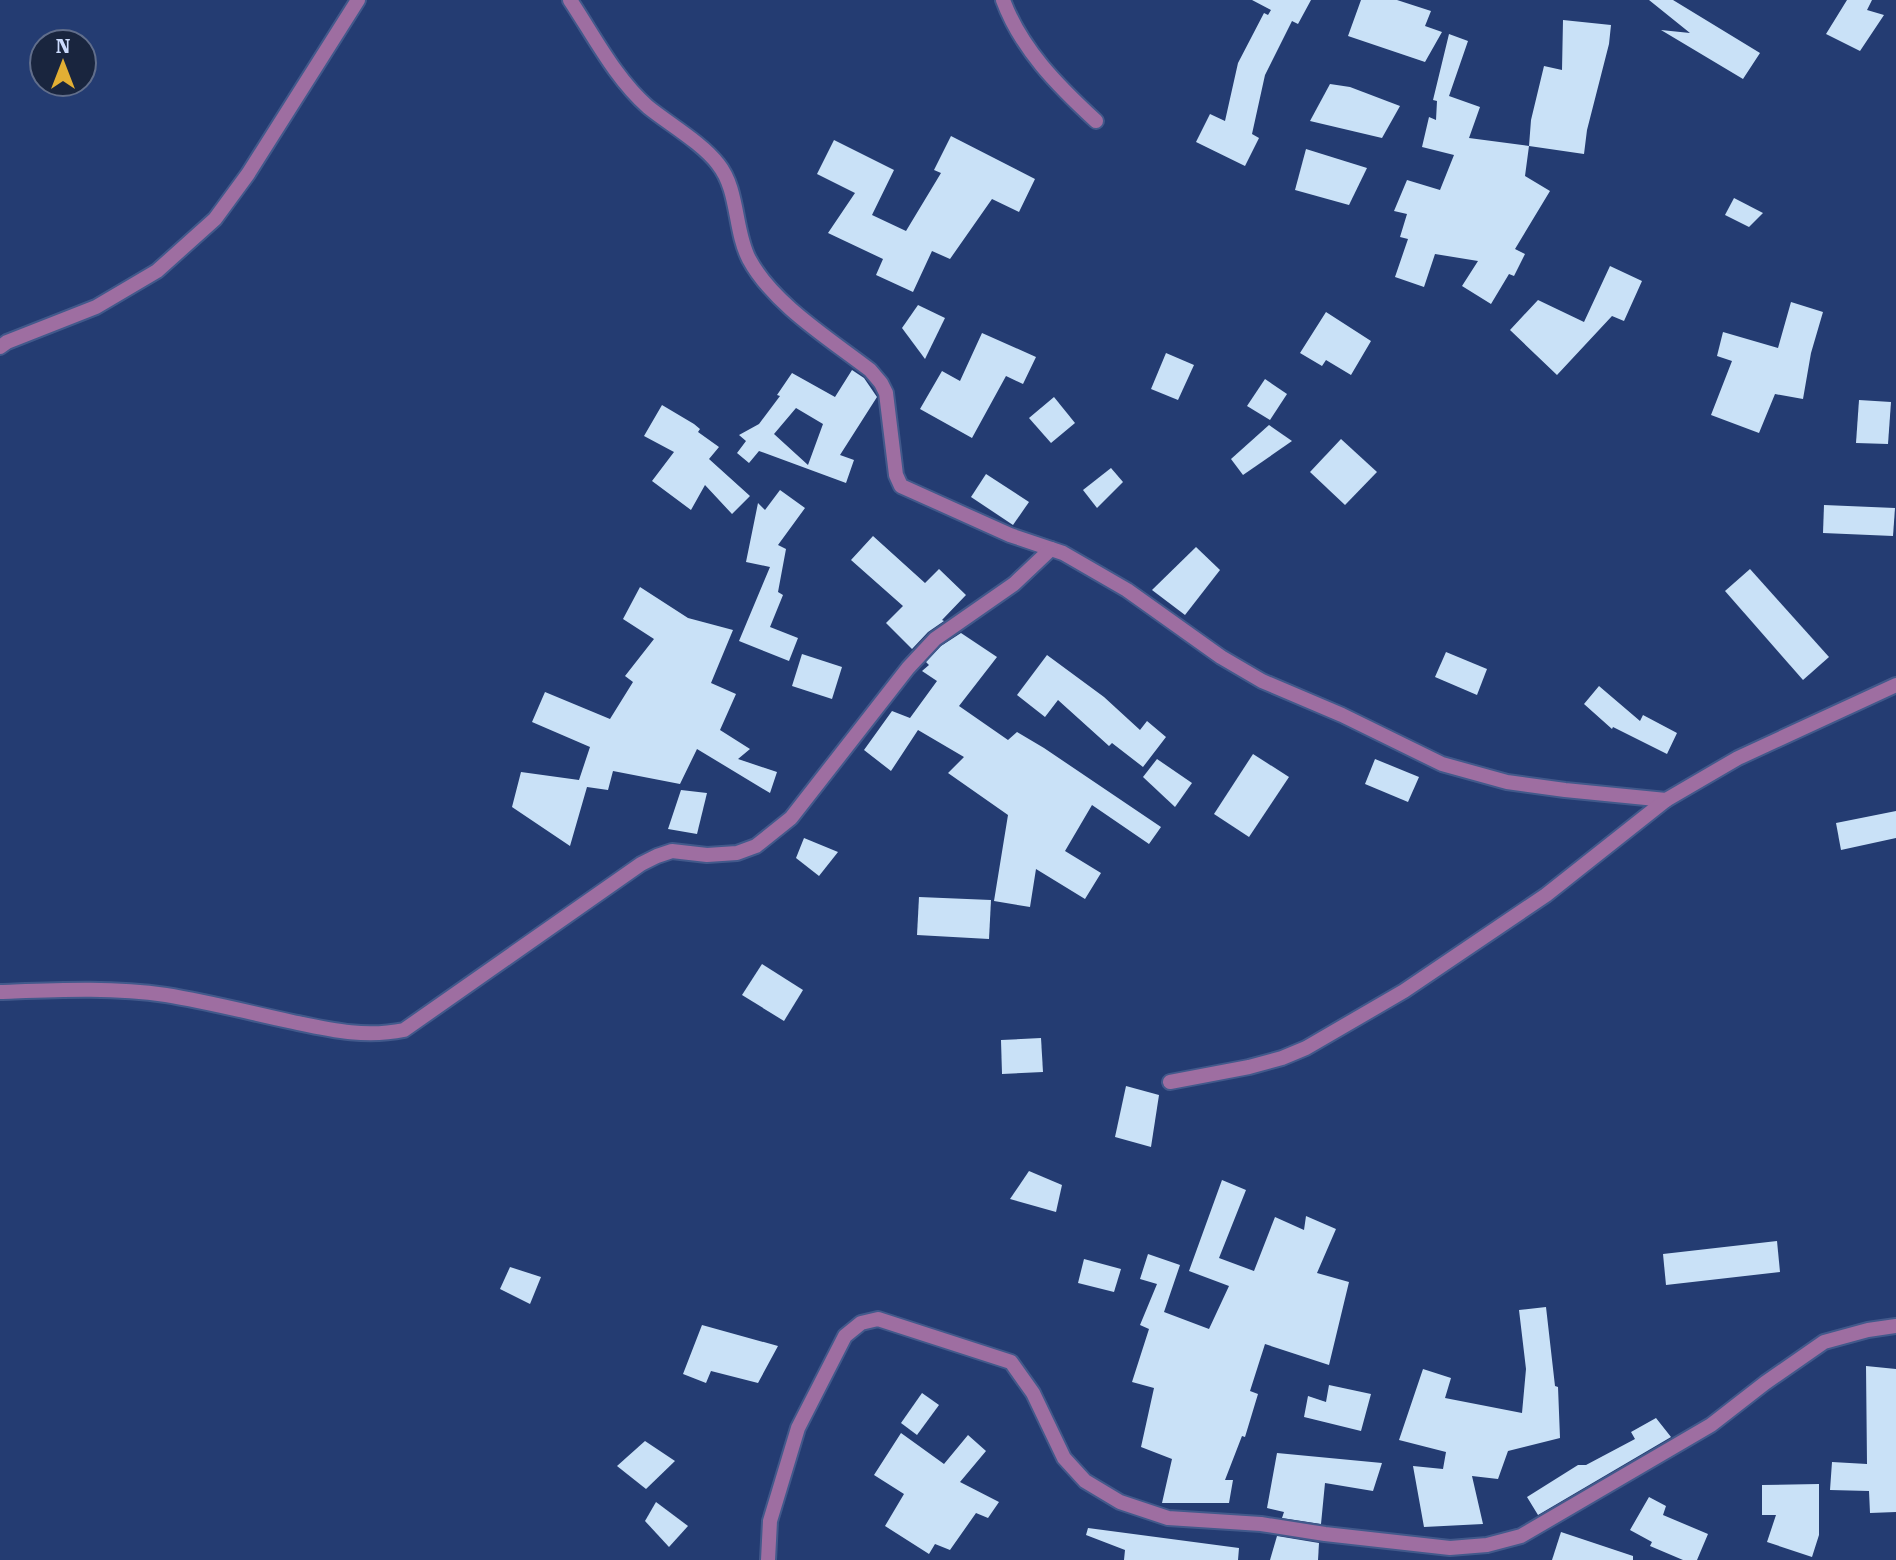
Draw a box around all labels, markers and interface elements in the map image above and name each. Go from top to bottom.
north arrow [28,28,98,98]
text: N [56,35,71,58]

